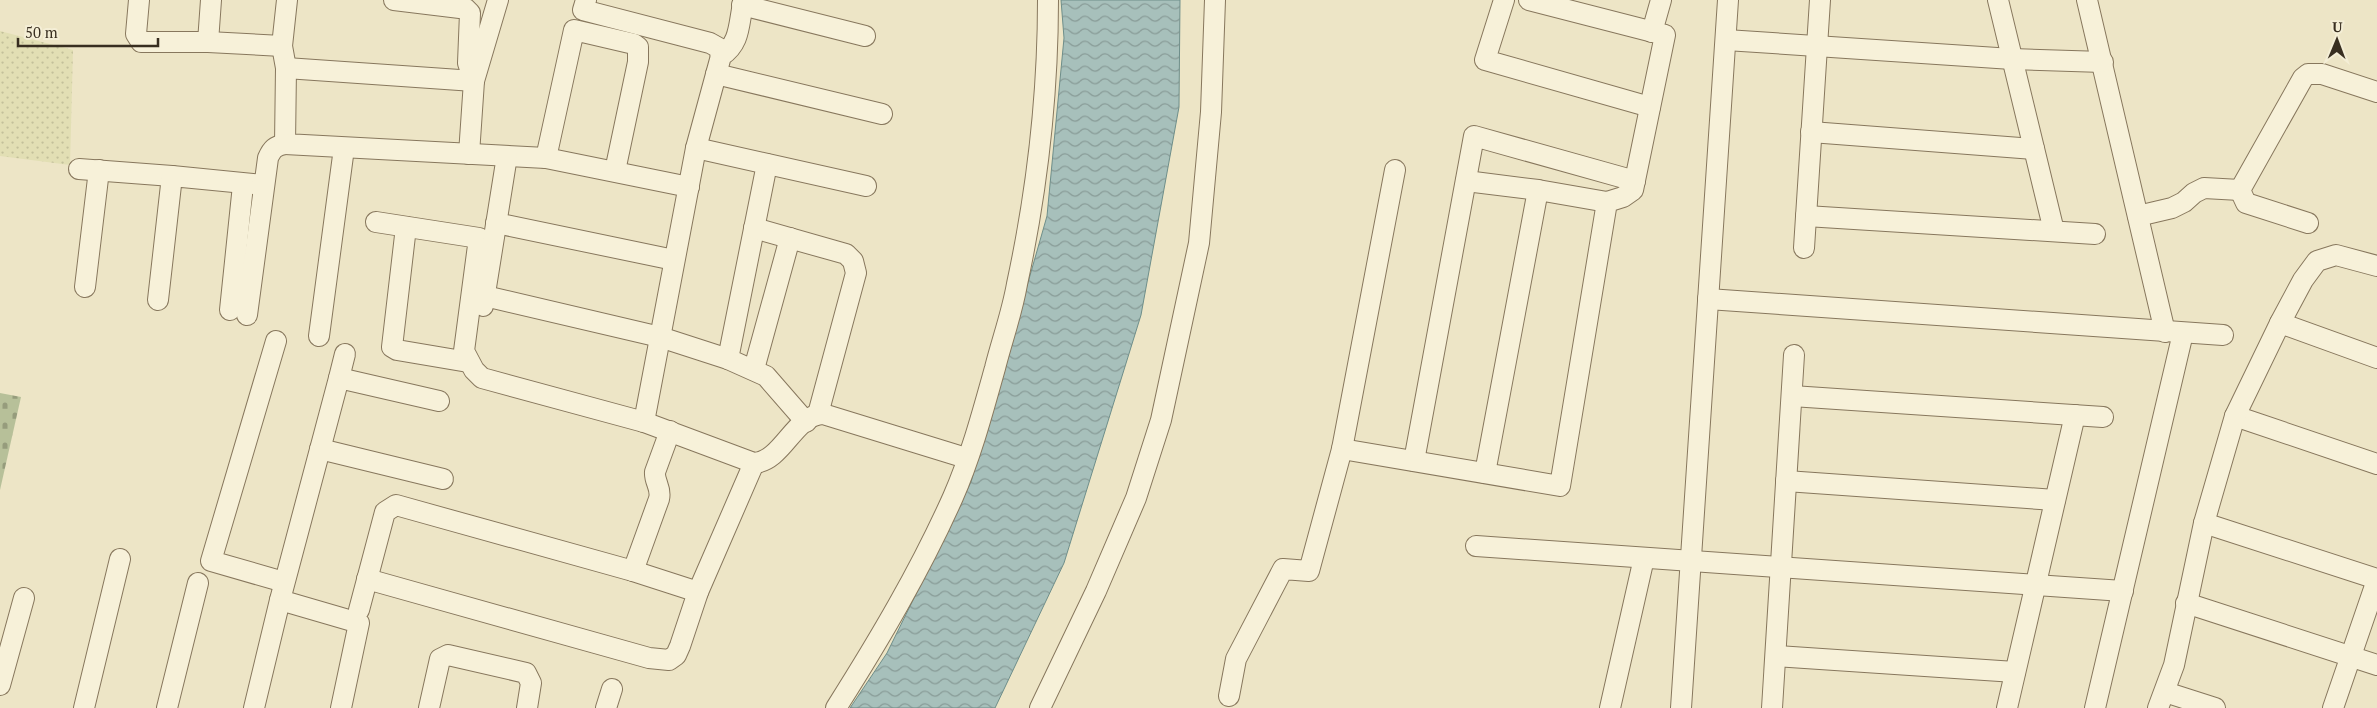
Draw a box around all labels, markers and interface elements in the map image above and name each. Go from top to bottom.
scale bar [18,15,158,47]
north arrow [2312,15,2362,65]
text: U [2332,17,2342,36]
text: 50 m [25,22,58,42]

